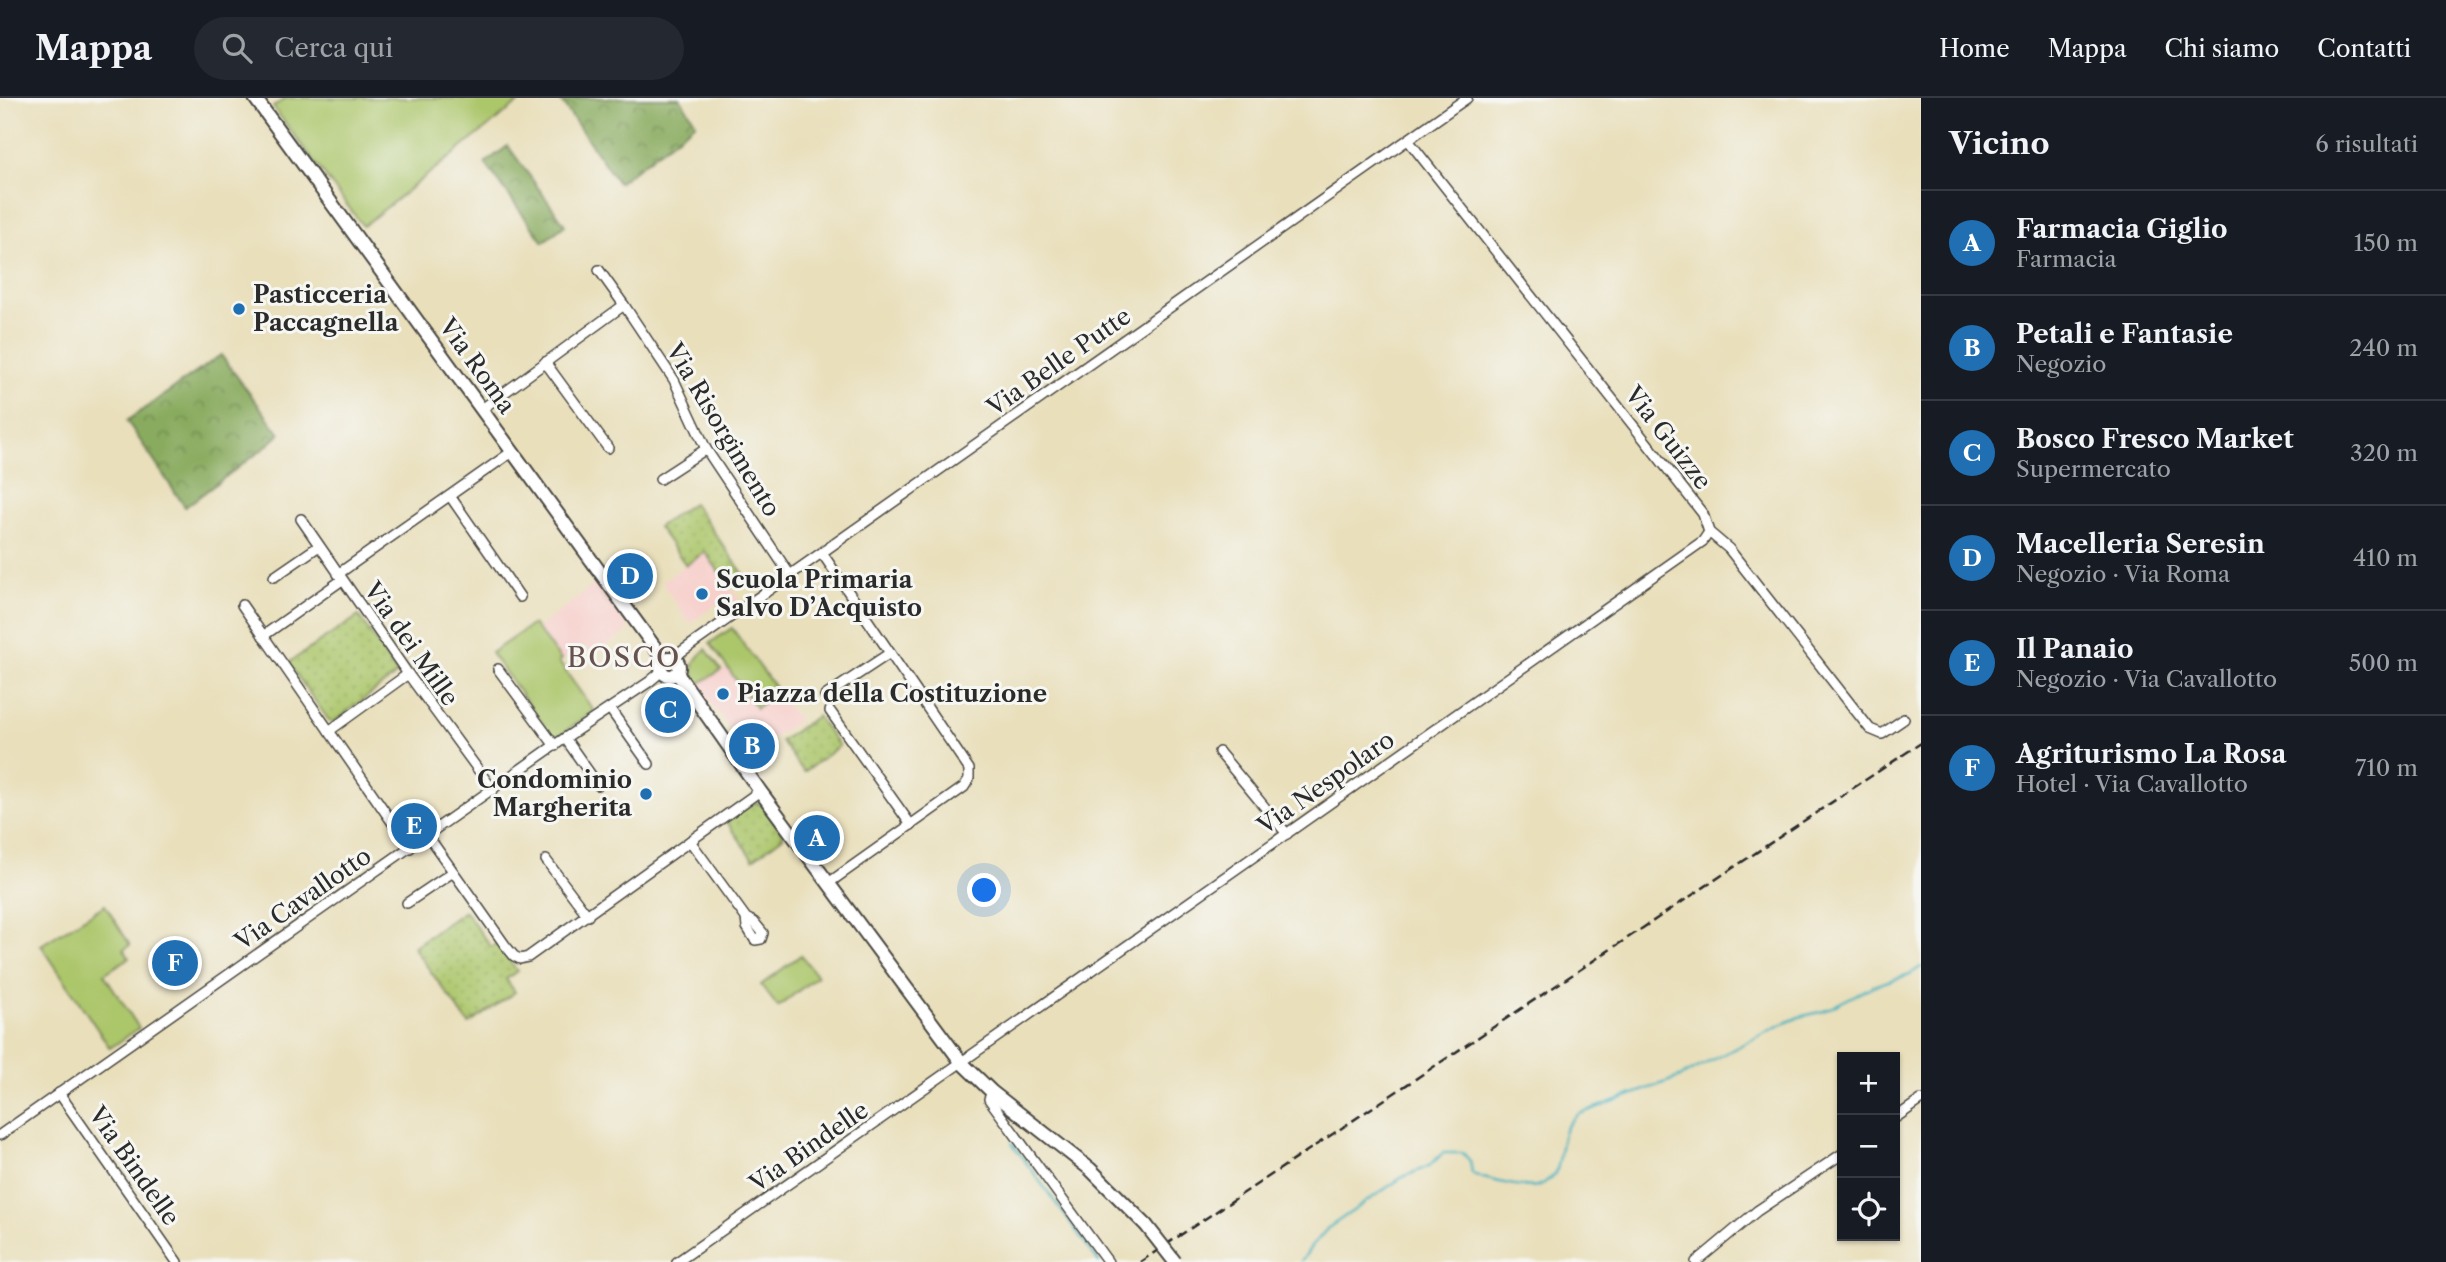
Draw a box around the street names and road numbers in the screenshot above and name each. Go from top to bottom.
street label: Via Belle Putte [980,301,1136,422]
street label: Via Roma [433,312,522,419]
street label: Via Risorgimento [660,337,787,522]
street label: Via Guizze [1618,380,1718,495]
street label: Via dei Mille [358,575,465,711]
street label: Via Nespolaro [1251,725,1400,841]
street label: Via Cavallotto [228,841,376,957]
street label: Via Bindelle [743,1095,874,1199]
street label: Via Bindelle [82,1100,186,1231]

